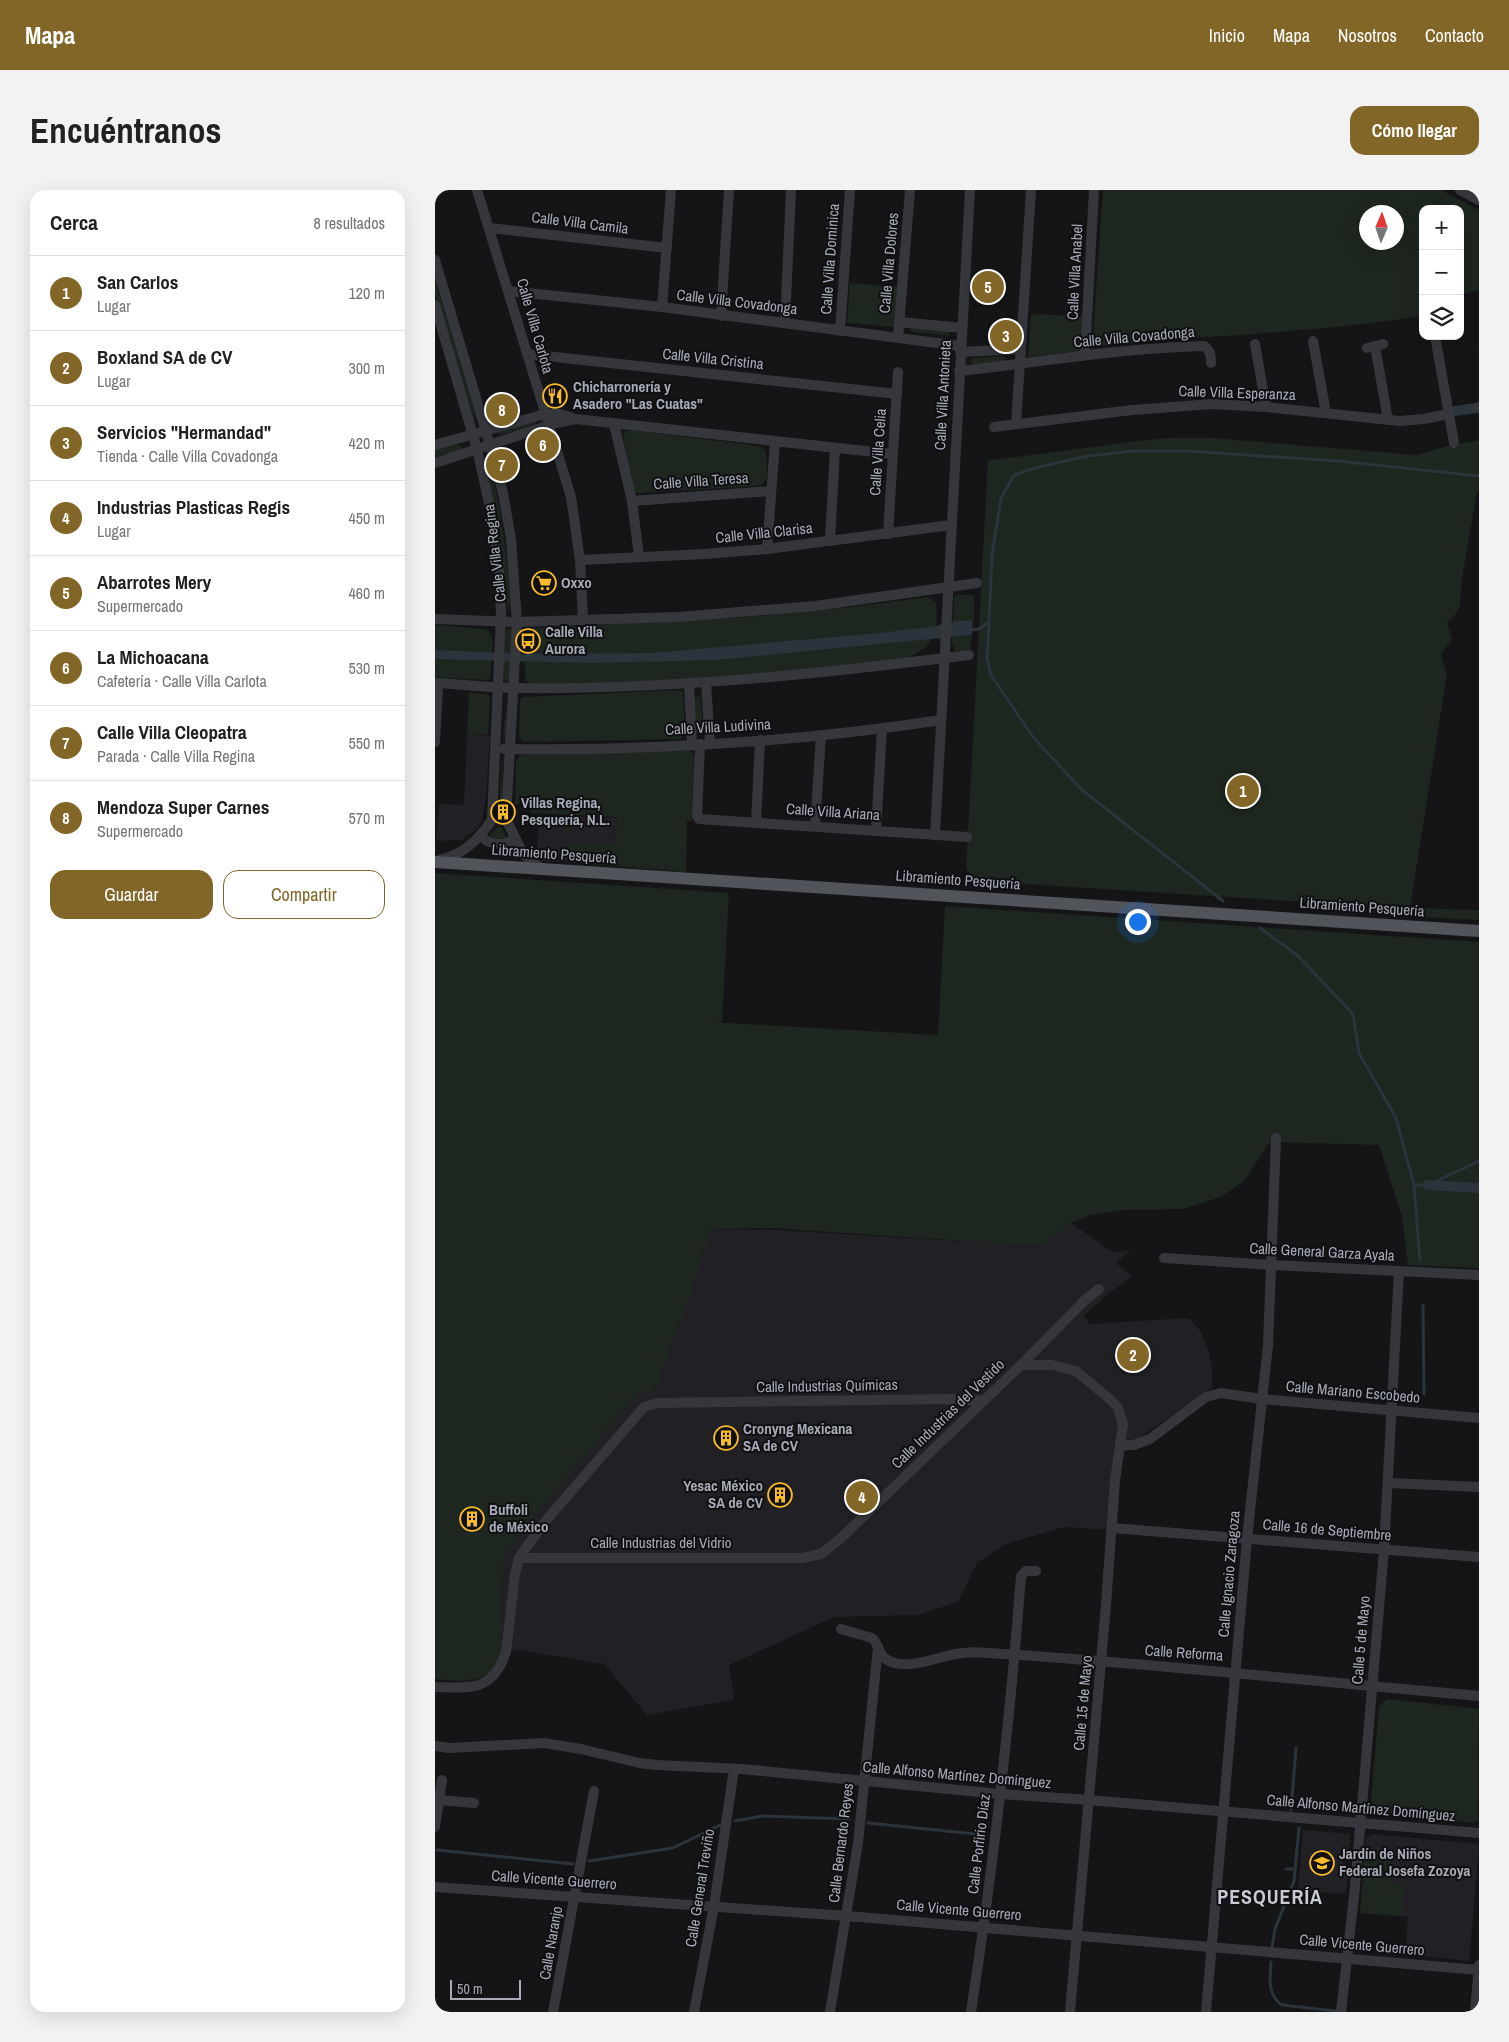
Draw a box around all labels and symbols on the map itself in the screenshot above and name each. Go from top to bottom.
street label: Calle Villa Dominica [815,203,844,315]
north arrow [1359,205,1404,250]
street label: Calle Villa Camila [530,206,630,239]
street label: Calle Villa Dolores [874,212,903,314]
street label: Calle Villa Anabel [1061,223,1088,321]
pin: 5 [972,268,1004,306]
street label: Calle Villa Carlota [512,276,559,376]
street label: Calle Villa Covadonga [675,284,799,319]
pin: 3 [990,317,1022,355]
street label: Calle Villa Covadonga [1073,321,1196,352]
street label: Calle Villa Antonieta [929,339,956,451]
street label: Calle Villa Cristina [661,343,765,374]
place label: Chicharronería y Asadero "Las Cuatas" [573,376,703,414]
street label: Calle Villa Esperanza [1178,380,1296,405]
restaurant icon: Chicharronería y Asadero "Las Cuatas" [542,383,568,409]
pin: 8 [486,391,518,429]
street label: Calle Villa Celia [864,408,891,496]
pin: 6 [527,426,559,464]
pin: 7 [486,446,518,484]
street label: Calle Villa Teresa [653,467,749,494]
street label: Calle Villa Regina [478,503,511,603]
street label: Calle Villa Clarisa [714,517,814,548]
supermarket icon: Oxxo [531,570,557,596]
place label: Oxxo [561,572,592,593]
place label: Calle Villa Aurora [545,621,603,659]
bus stop icon: Calle Villa Aurora [515,628,541,654]
street label: Calle Villa Ludivina [665,713,771,740]
pin: 1 [1227,772,1259,810]
place label: Villas Regina, Pesquería, N.L. [521,792,610,830]
street label: Calle Villa Ariana [785,798,881,825]
building icon: Villas Regina, Pesquería, N.L. [490,799,516,825]
street label: Libramiento Pesquería [491,839,617,868]
street label: Libramiento Pesquería [895,865,1021,894]
street label: Libramiento Pesquería [1299,892,1425,921]
your location [1125,909,1151,935]
street label: Calle General Garza Ayala [1249,1237,1395,1266]
pin: 2 [1117,1336,1149,1374]
street label: Calle Industrias del Vestido [886,1354,1009,1473]
street label: Calle Industrias Químicas [756,1374,898,1397]
street label: Calle Mariano Escobedo [1285,1375,1421,1408]
place label: Cronyng Mexicana SA de CV [743,1418,853,1456]
building icon: Cronyng Mexicana SA de CV [713,1425,739,1451]
place label: Yesac México SA de CV [683,1475,764,1513]
pin: 4 [846,1478,878,1516]
building icon: Yesac México SA de CV [767,1482,793,1508]
place label: Buffoli de México [489,1499,548,1537]
building icon: Buffoli de México [459,1506,485,1532]
street label: Calle Ignacio Zaragoza [1212,1510,1245,1638]
street label: Calle 16 de Septiembre [1262,1513,1392,1546]
street label: Calle Industrias del Vidrio [590,1532,732,1553]
street label: Calle 5 de Mayo [1346,1595,1375,1685]
street label: Calle Reforma [1144,1639,1224,1666]
street label: Calle 15 de Mayo [1068,1654,1097,1752]
street label: Calle Alfonso Martínez Domínguez [862,1756,1052,1793]
street label: Calle Bernardo Reyes [823,1782,858,1904]
street label: Calle Alfonso Martínez Domínguez [1266,1789,1456,1826]
street label: Calle Porfirio Díaz [962,1793,995,1895]
street label: Calle General Treviño [680,1827,719,1949]
place label: Jardín de Niños Federal Josefa Zozoya [1339,1843,1471,1881]
school or university icon: Jardín de Niños Federal Josefa Zozoya [1309,1850,1335,1876]
street label: Calle Vicente Guerrero [491,1865,618,1894]
district label: PESQUERÍA [1217,1883,1323,1910]
street label: Calle Vicente Guerrero [896,1894,1023,1925]
street label: Calle Naranjo [534,1904,567,1981]
street label: Calle Vicente Guerrero [1299,1929,1426,1960]
scale bar [450,1977,521,2000]

